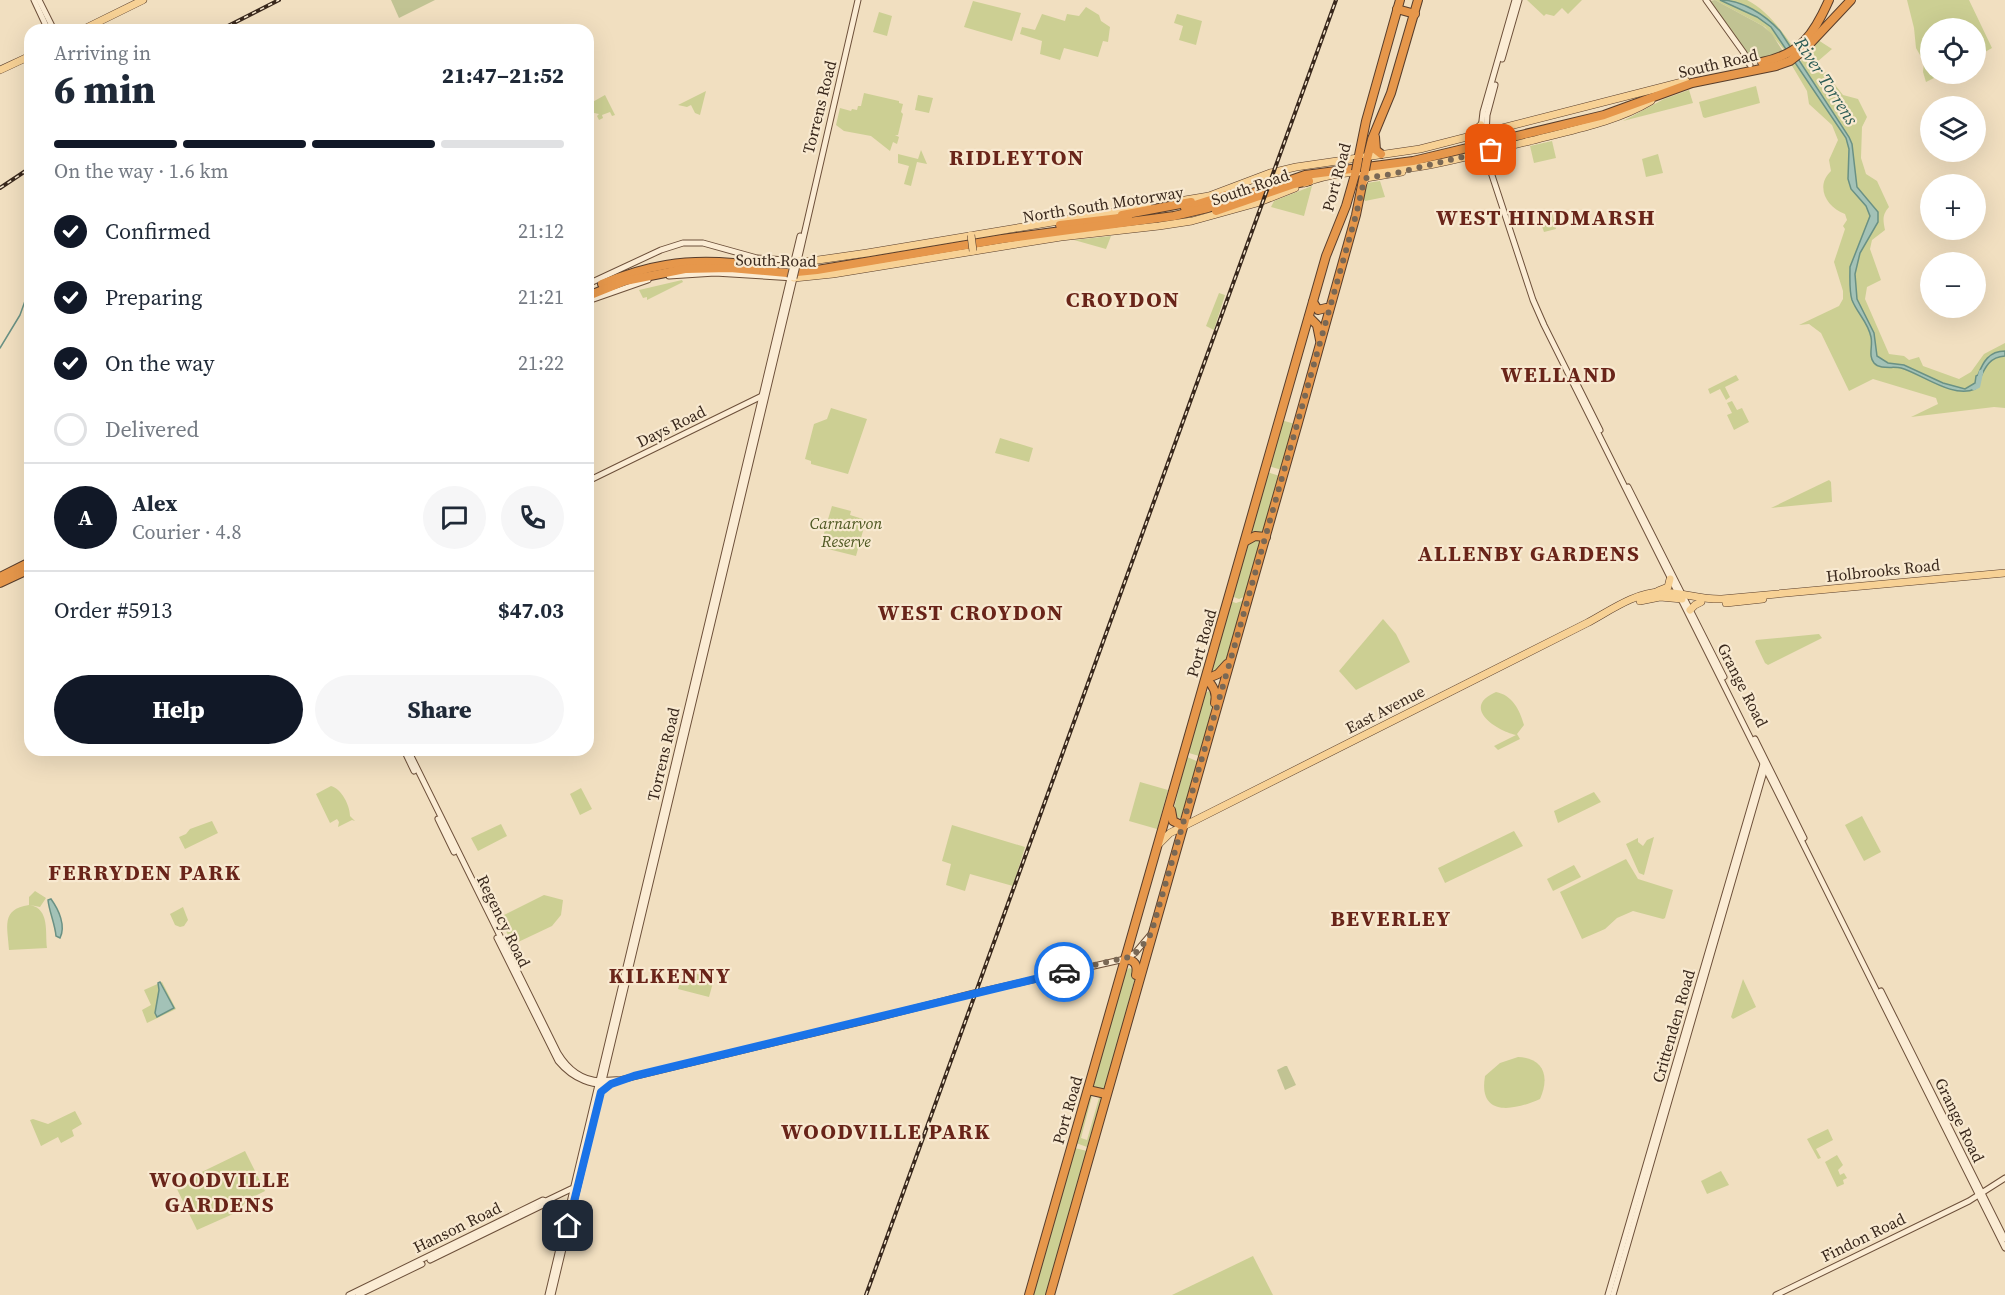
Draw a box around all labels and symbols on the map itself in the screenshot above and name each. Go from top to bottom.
water label: River Torrens [1788,31,1864,130]
street label: South Road [1676,43,1760,83]
street label: Torrens Road [797,58,841,156]
pin [1465,124,1516,175]
street label: Port Road [1316,140,1356,214]
district label: RIDLEYTON [949,142,1085,172]
street label: South Road [1208,163,1292,211]
street label: North South Motorway [1021,180,1186,228]
district label: WEST HINDMARSH [1436,202,1656,232]
street label: South Road [735,248,817,272]
district label: CROYDON [1066,284,1180,314]
district label: WELLAND [1501,359,1617,389]
street label: Days Road [633,400,709,452]
park label: Carnarvon Reserve [810,512,882,552]
district label: ALLENBY GARDENS [1418,538,1640,568]
street label: Holbrooks Road [1825,553,1941,587]
district label: WEST CROYDON [878,597,1064,627]
street label: Port Road [1181,606,1221,680]
street label: Grange Road [1712,639,1774,731]
street label: East Avenue [1342,680,1428,738]
street label: Torrens Road [642,705,684,803]
district label: FERRYDEN PARK [48,857,242,887]
street label: Regency Road [472,871,536,971]
district label: BEVERLEY [1331,903,1451,933]
courier [1034,942,1094,1002]
district label: KILKENNY [609,960,731,990]
street label: Crittenden Road [1646,967,1700,1085]
street label: Port Road [1047,1073,1087,1147]
street label: Grange Road [1930,1074,1990,1166]
district label: WOODVILLE PARK [781,1116,991,1146]
district label: WOODVILLE GARDENS [149,1164,291,1219]
street label: Hanson Road [409,1196,505,1258]
pin [542,1200,593,1251]
street label: Findon Road [1817,1207,1909,1267]

